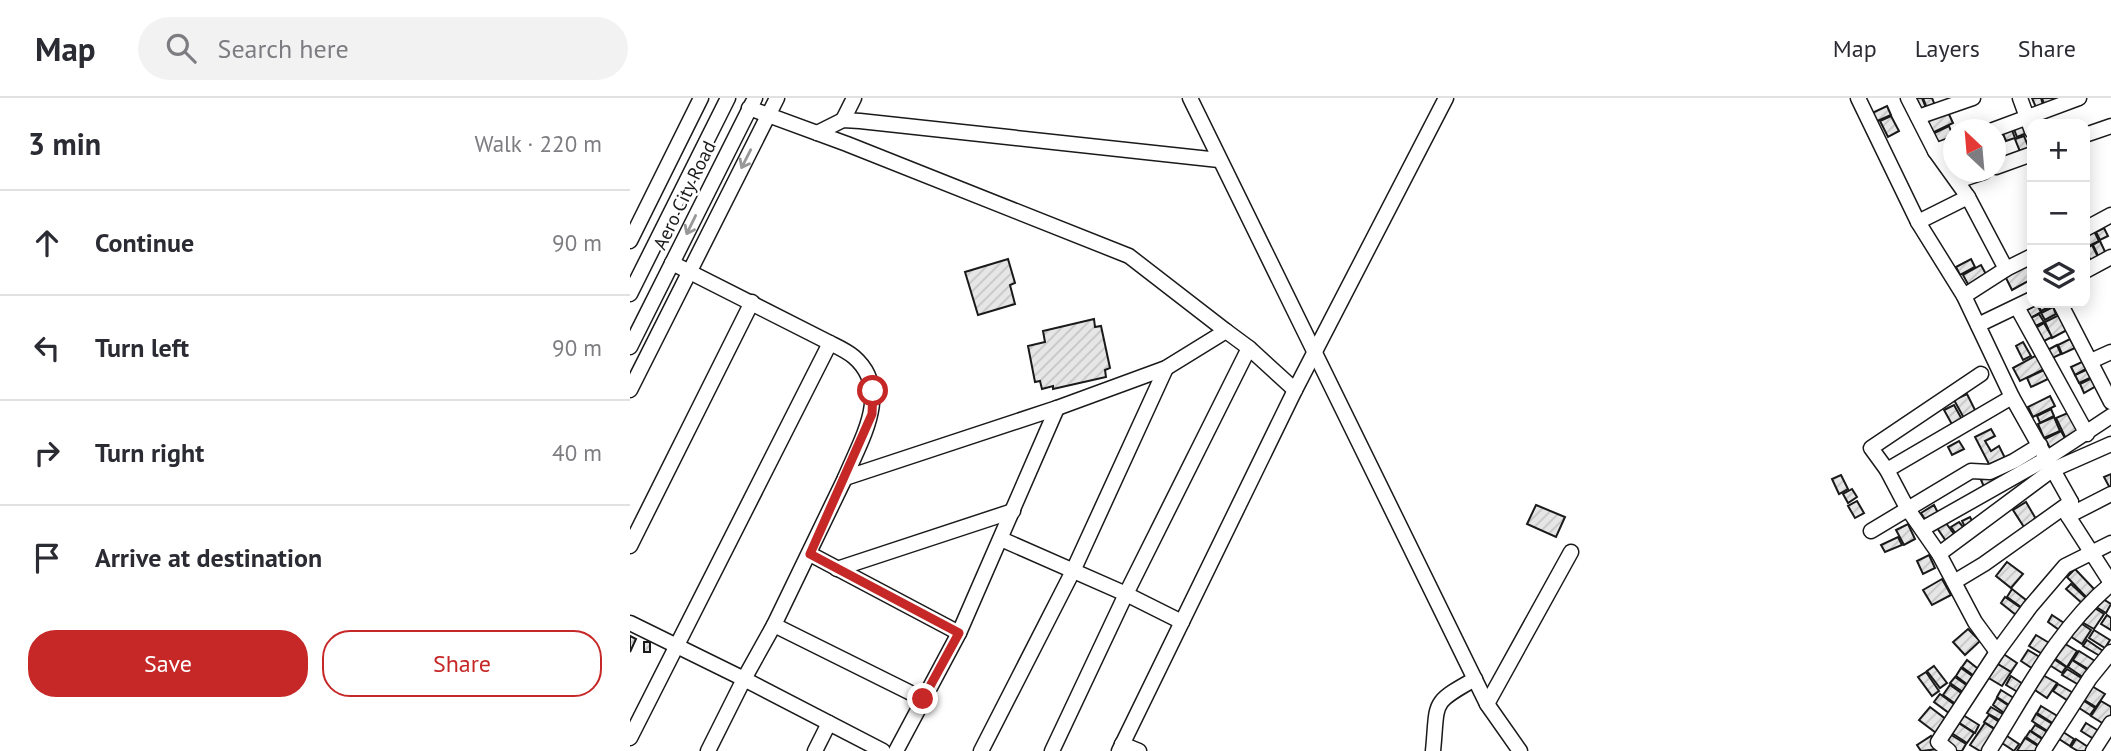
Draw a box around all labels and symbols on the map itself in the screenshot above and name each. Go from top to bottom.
north arrow [1943,119,2006,182]
street label: Aero City Road [647,137,721,253]
one-way arrow [739,148,753,169]
one-way arrow [684,214,698,235]
route start [857,375,888,406]
route end [907,683,938,714]

